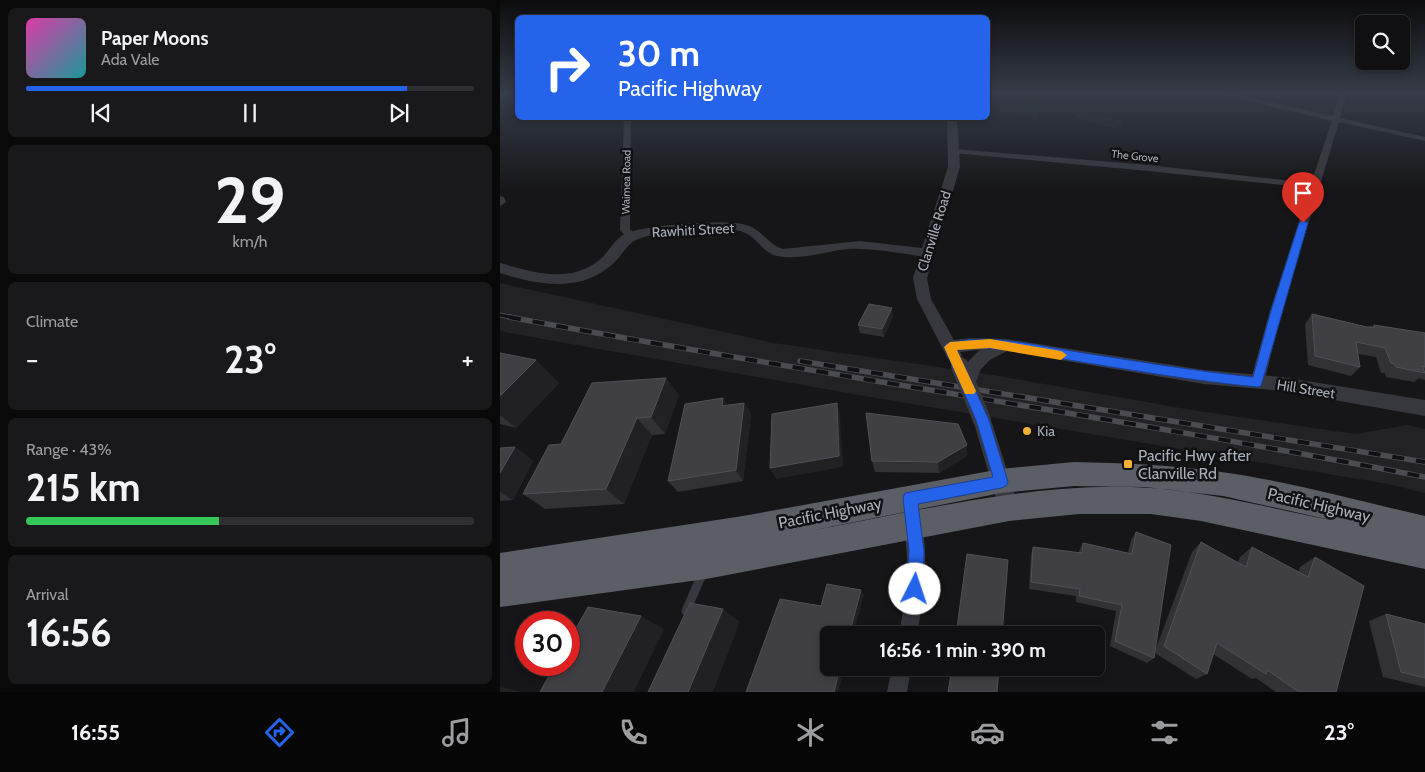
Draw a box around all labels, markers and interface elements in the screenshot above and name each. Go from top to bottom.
map controls [1355,15,1410,70]
button: search [1355,15,1410,70]
text: Paper Moons [101,27,209,50]
text: 30 m [618,32,700,75]
icon: right [535,35,600,100]
text: Ada Vale [101,50,160,69]
text: Pacific Highway [618,75,762,102]
icon: previous [87,99,115,127]
icon: pause [236,99,264,127]
icon: next [385,99,413,127]
street label: The Grove [1111,147,1160,165]
street label: Waimea Road [618,150,634,214]
text: 29 [215,160,285,239]
pin [1282,172,1324,223]
icon: arrive [1289,179,1317,207]
street label: Clanville Road [913,189,955,273]
street label: Rawhiti Street [651,219,735,241]
text: km/h [232,232,268,251]
text: Climate [26,312,78,331]
text: 23° [224,336,276,383]
text: − [26,342,38,376]
text: + [462,342,474,376]
street label: Hill Street [1276,376,1337,403]
place label: Kia [1037,422,1055,440]
marker: Kia [1021,425,1033,437]
text: Range · 43% [26,440,112,459]
place label: Pacific Hwy after Clanville Rd [1138,446,1252,483]
marker: Pacific Hwy after Clanville Rd [1122,458,1134,470]
text: 215 km [26,464,141,511]
street label: Pacific Highway [1266,484,1372,526]
street label: Pacific Highway [777,494,883,532]
position arrow [888,562,940,614]
text: Arrival [26,585,69,604]
text: 16:56 [26,609,112,656]
speed limit sign: 30 [515,611,580,676]
text: 16:56 · 1 min · 390 m [879,639,1046,662]
icon: directions [262,715,297,750]
icon: music [439,715,474,750]
icon: phone [616,715,651,750]
icon: climate [793,715,828,750]
icon: car [970,715,1005,750]
icon: filters [1147,715,1182,750]
text: 16:55 [71,719,120,746]
text: 23° [1324,719,1354,746]

